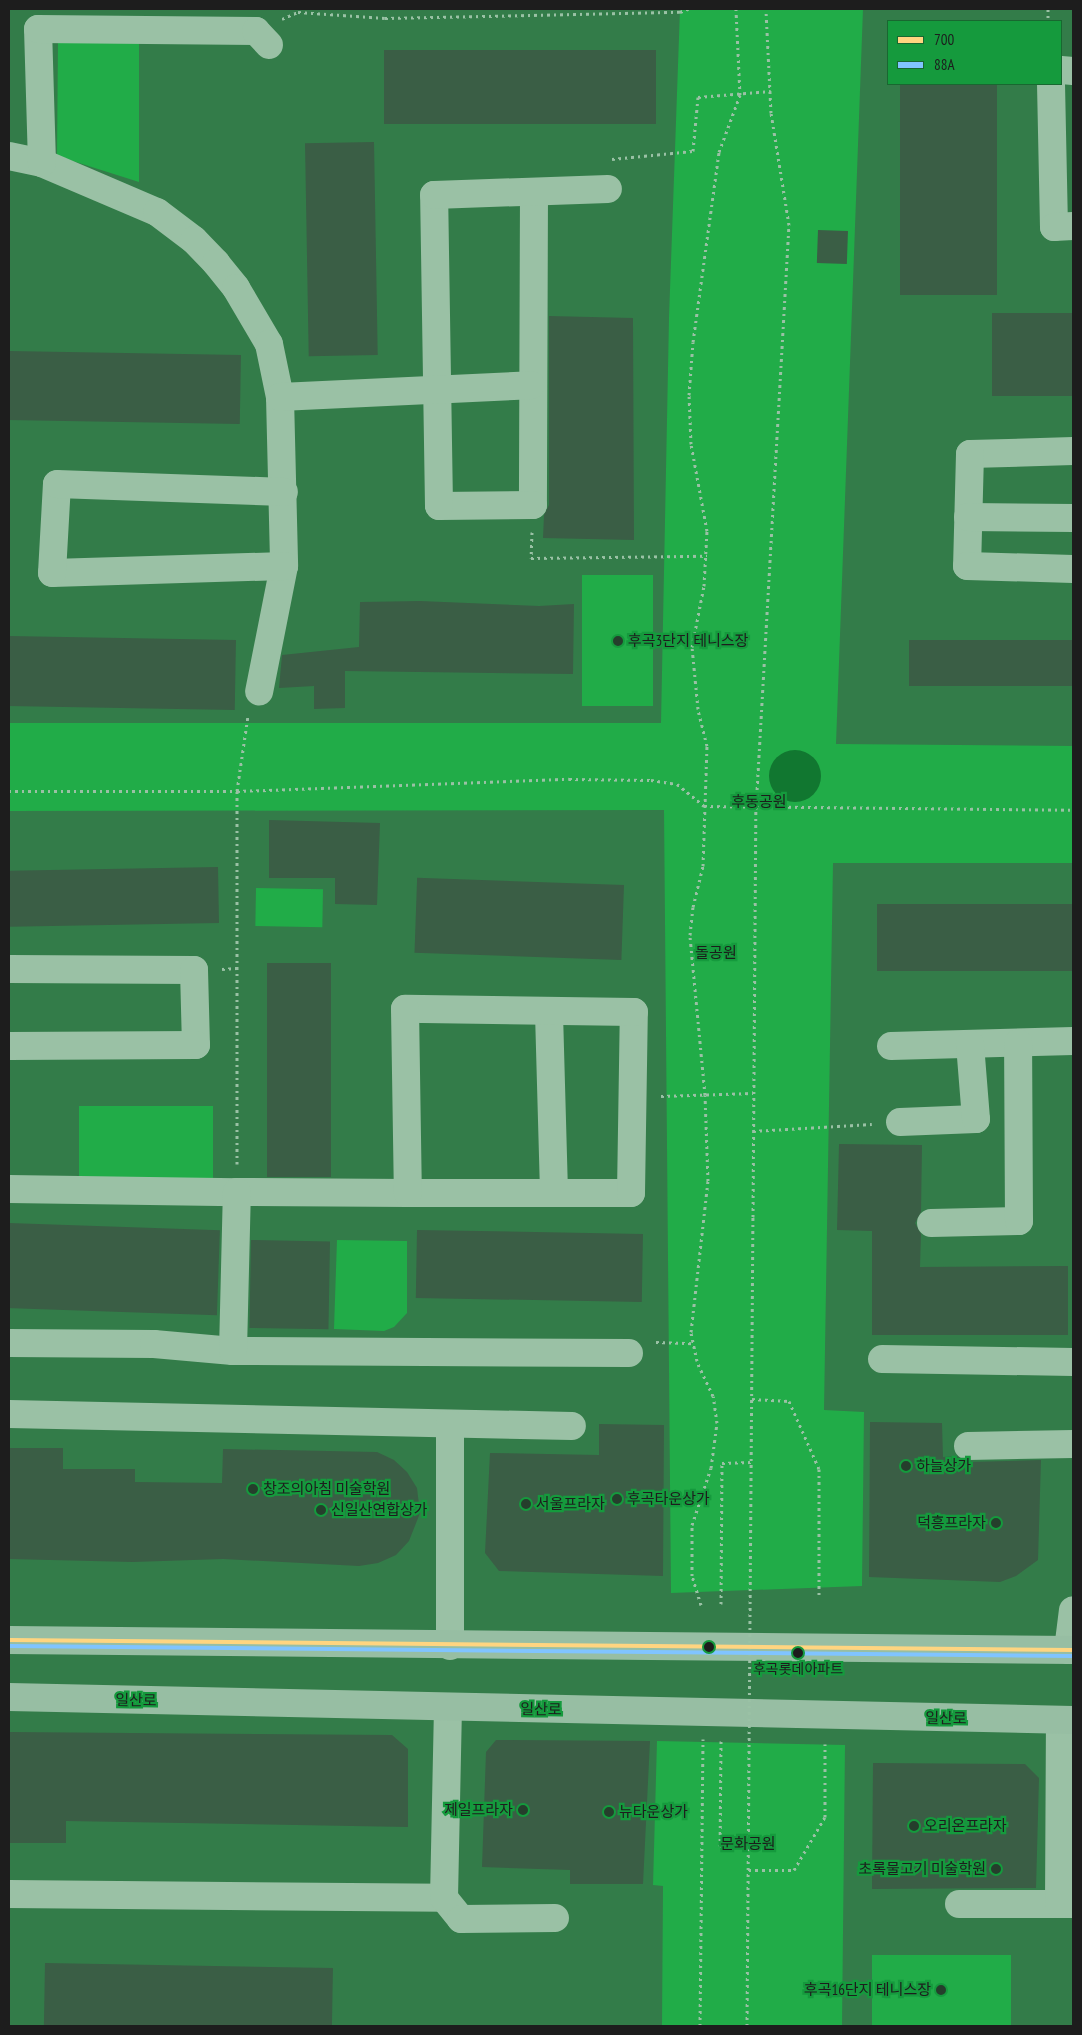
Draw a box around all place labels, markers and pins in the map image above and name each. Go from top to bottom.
place label: 후곡3단지 테니스장 [628,632,748,650]
marker: 후곡3단지 테니스장 [612,635,624,647]
place label: 하늘상가 [916,1457,971,1475]
marker: 하늘상가 [900,1460,912,1472]
place label: 창조의아침 미술학원 [263,1480,390,1498]
marker: 창조의아침 미술학원 [247,1483,259,1495]
place label: 후곡타운상가 [627,1490,710,1508]
marker: 후곡타운상가 [611,1493,623,1505]
place label: 서울프라자 [536,1495,605,1513]
marker: 서울프라자 [520,1498,532,1510]
place label: 신일산연합상가 [331,1501,428,1519]
marker: 신일산연합상가 [315,1504,327,1516]
place label: 덕흥프라자 [917,1514,986,1532]
marker: 덕흥프라자 [990,1517,1002,1529]
unlabelled marker [704,1642,714,1652]
marker: 후곡롯데아파트 [793,1648,803,1658]
place label: 후곡롯데아파트 [753,1661,843,1677]
place label: 제일프라자 [444,1801,513,1819]
place label: 뉴타운상가 [619,1803,688,1821]
marker: 제일프라자 [517,1804,529,1816]
marker: 뉴타운상가 [603,1806,615,1818]
place label: 오리온프라자 [924,1817,1007,1835]
marker: 오리온프라자 [908,1820,920,1832]
place label: 초록물고기 미술학원 [859,1860,986,1878]
marker: 초록물고기 미술학원 [990,1863,1002,1875]
place label: 후곡16단지 테니스장 [804,1981,931,1999]
marker: 후곡16단지 테니스장 [935,1984,947,1996]

